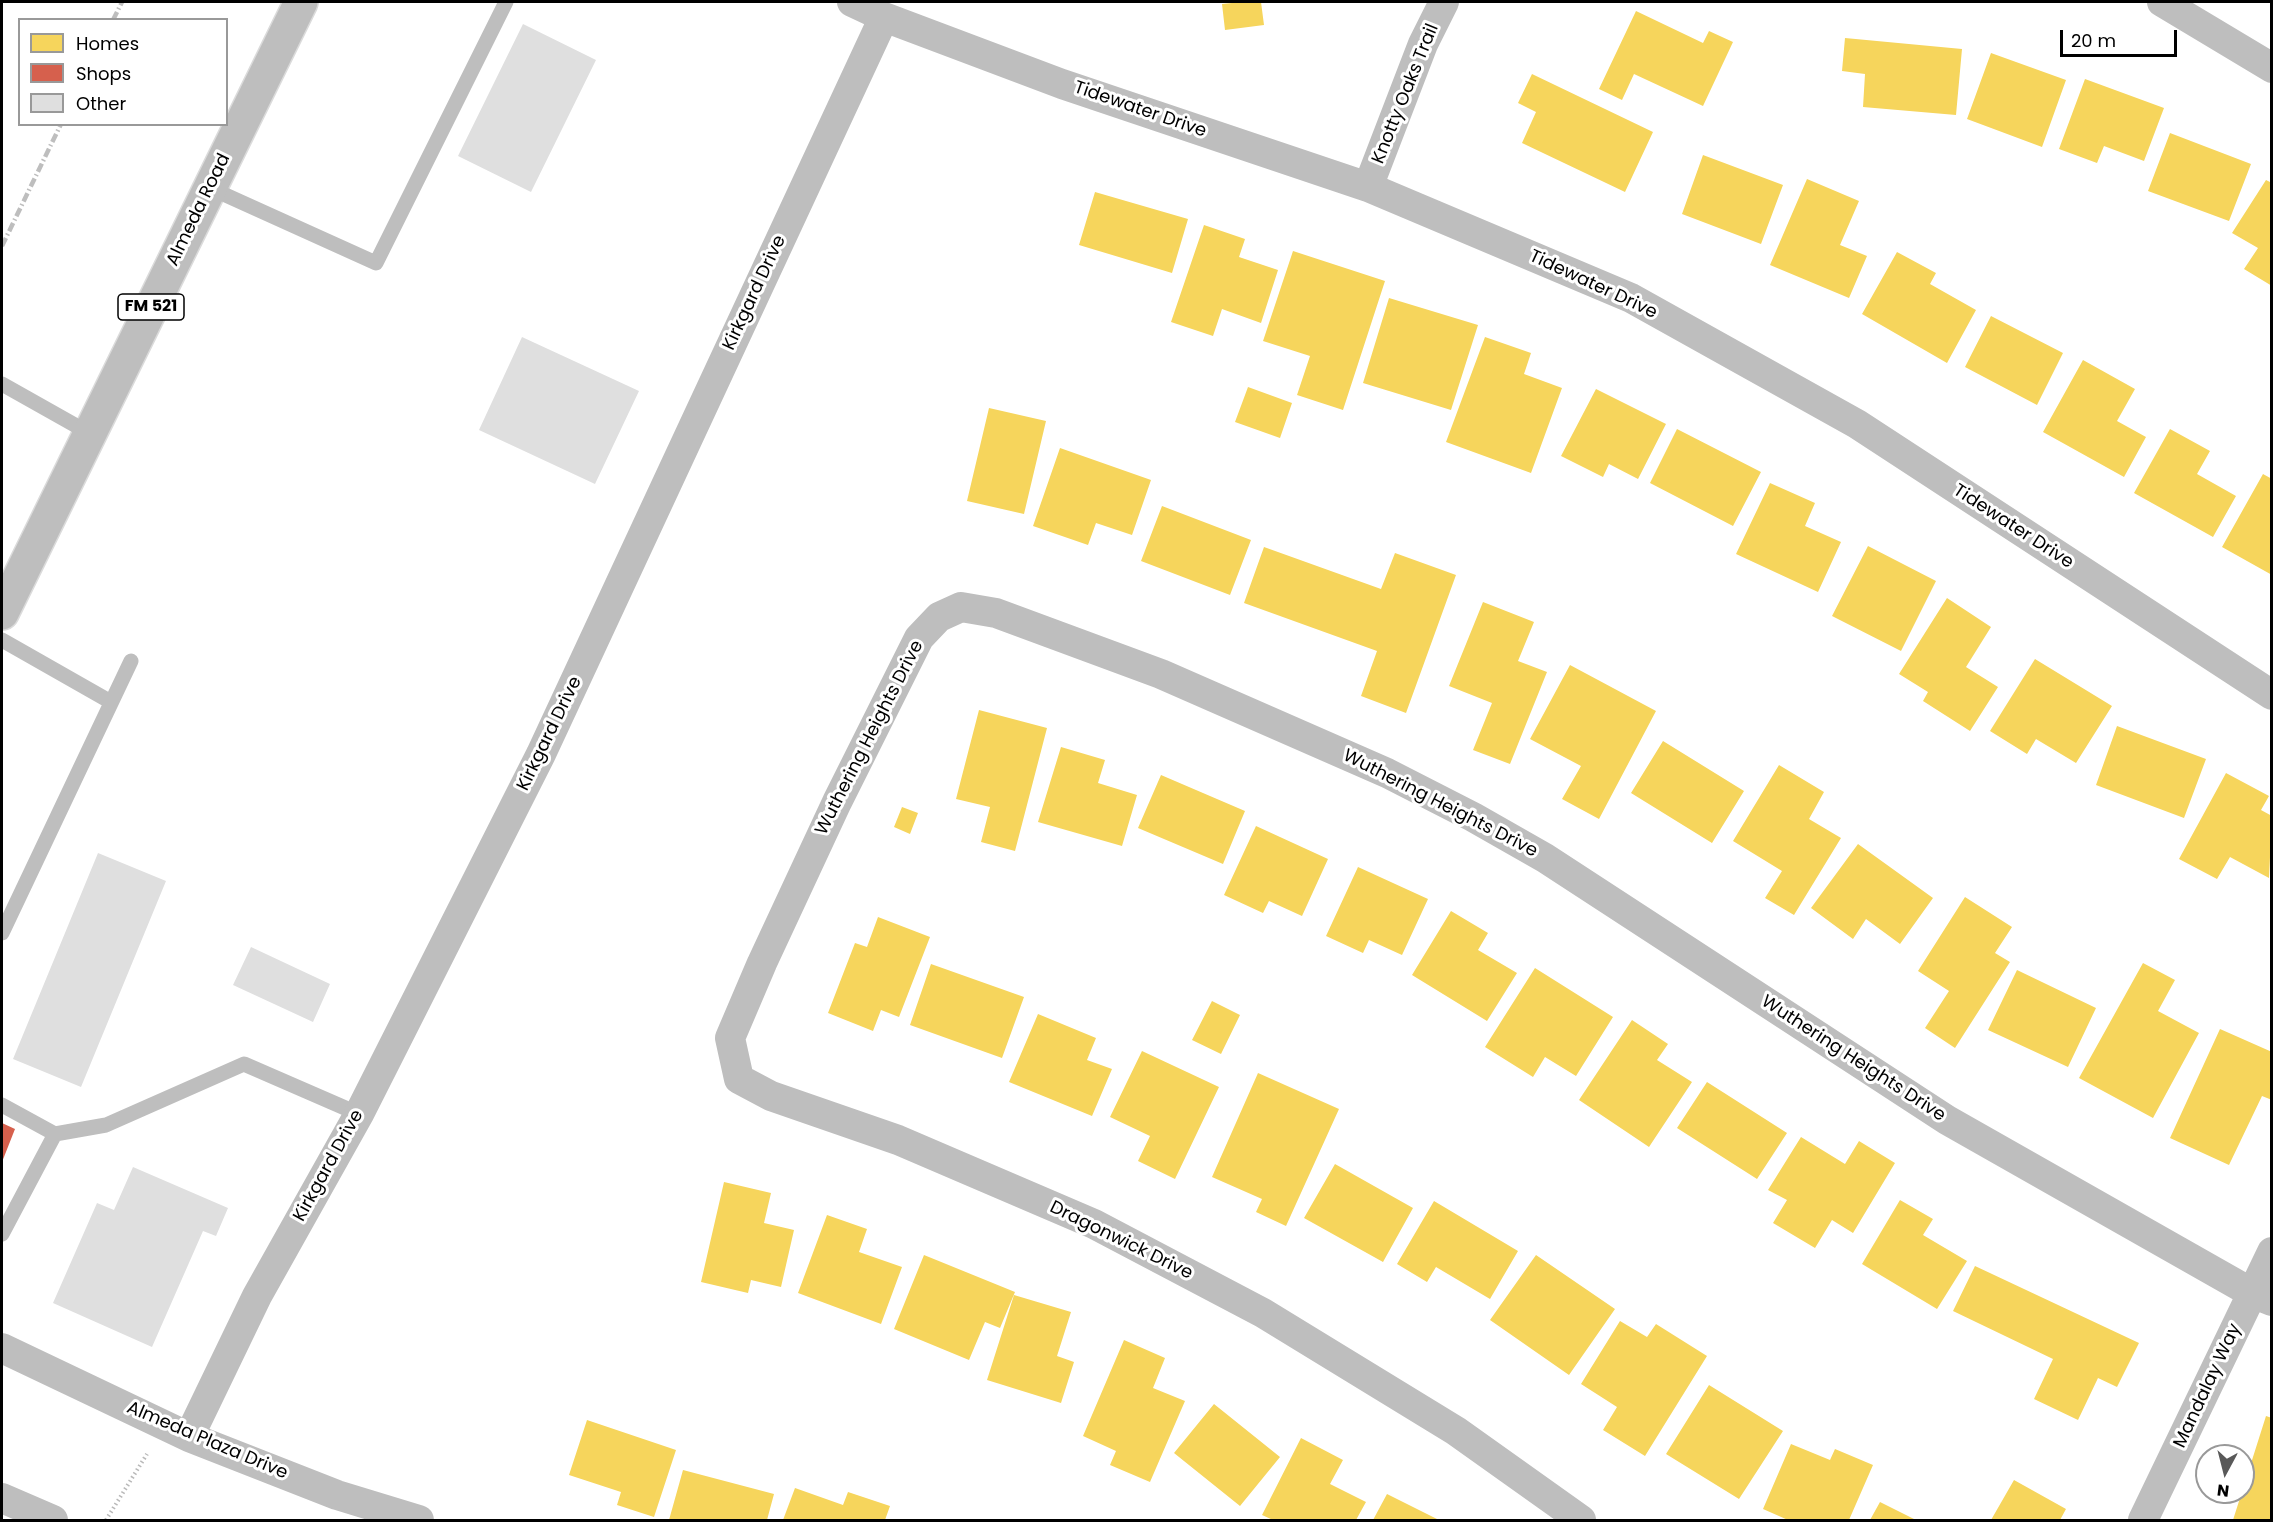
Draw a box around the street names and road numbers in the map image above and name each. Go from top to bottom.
street label: Knotty Oaks Trail [1368,21,1444,167]
street label: Tidewater Drive [1071,77,1209,143]
street label: Almeda Road [163,150,235,270]
street label: Kirkgard Drive [719,232,791,354]
street label: Tidewater Drive [1526,246,1660,324]
road number: FM 521 [118,294,184,320]
street label: Tidewater Drive [1949,480,2077,574]
street label: Wuthering Heights Drive [811,637,929,839]
street label: Kirkgard Drive [513,673,587,795]
street label: Wuthering Heights Drive [1339,745,1541,863]
street label: Wuthering Heights Drive [1757,991,1949,1127]
street label: Kirkgard Drive [289,1106,369,1226]
street label: Dragonwick Drive [1046,1197,1196,1285]
street label: Mandalay Way [2170,1320,2246,1452]
street label: Almeda Plaza Drive [123,1397,291,1485]

